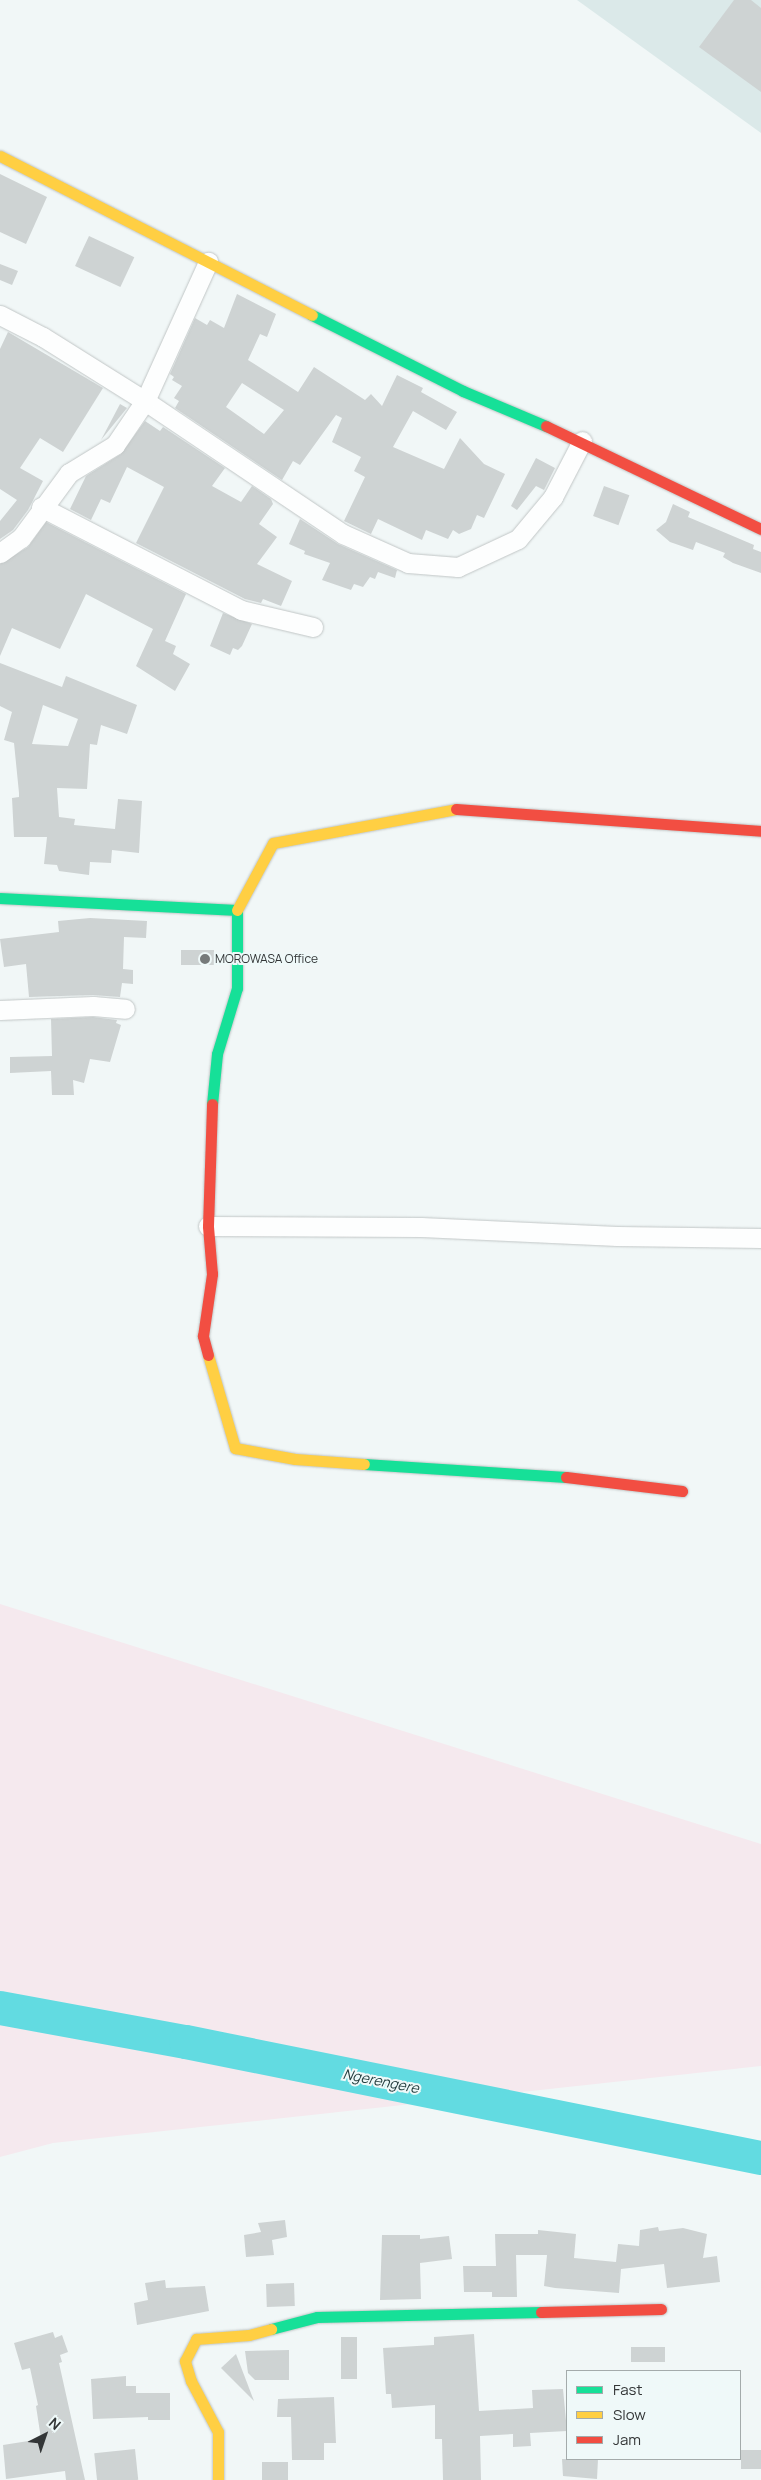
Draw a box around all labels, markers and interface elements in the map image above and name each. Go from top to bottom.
place label: MOROWASA Office [215,952,318,966]
marker: MOROWASA Office [199,953,211,965]
water label: Ngerengere [342,2065,420,2097]
legend [566,2370,741,2460]
text: Fast [613,2379,642,2400]
text: Slow [613,2404,646,2425]
north arrow [20,2410,70,2460]
text: N [45,2413,65,2434]
text: Jam [613,2429,641,2450]

